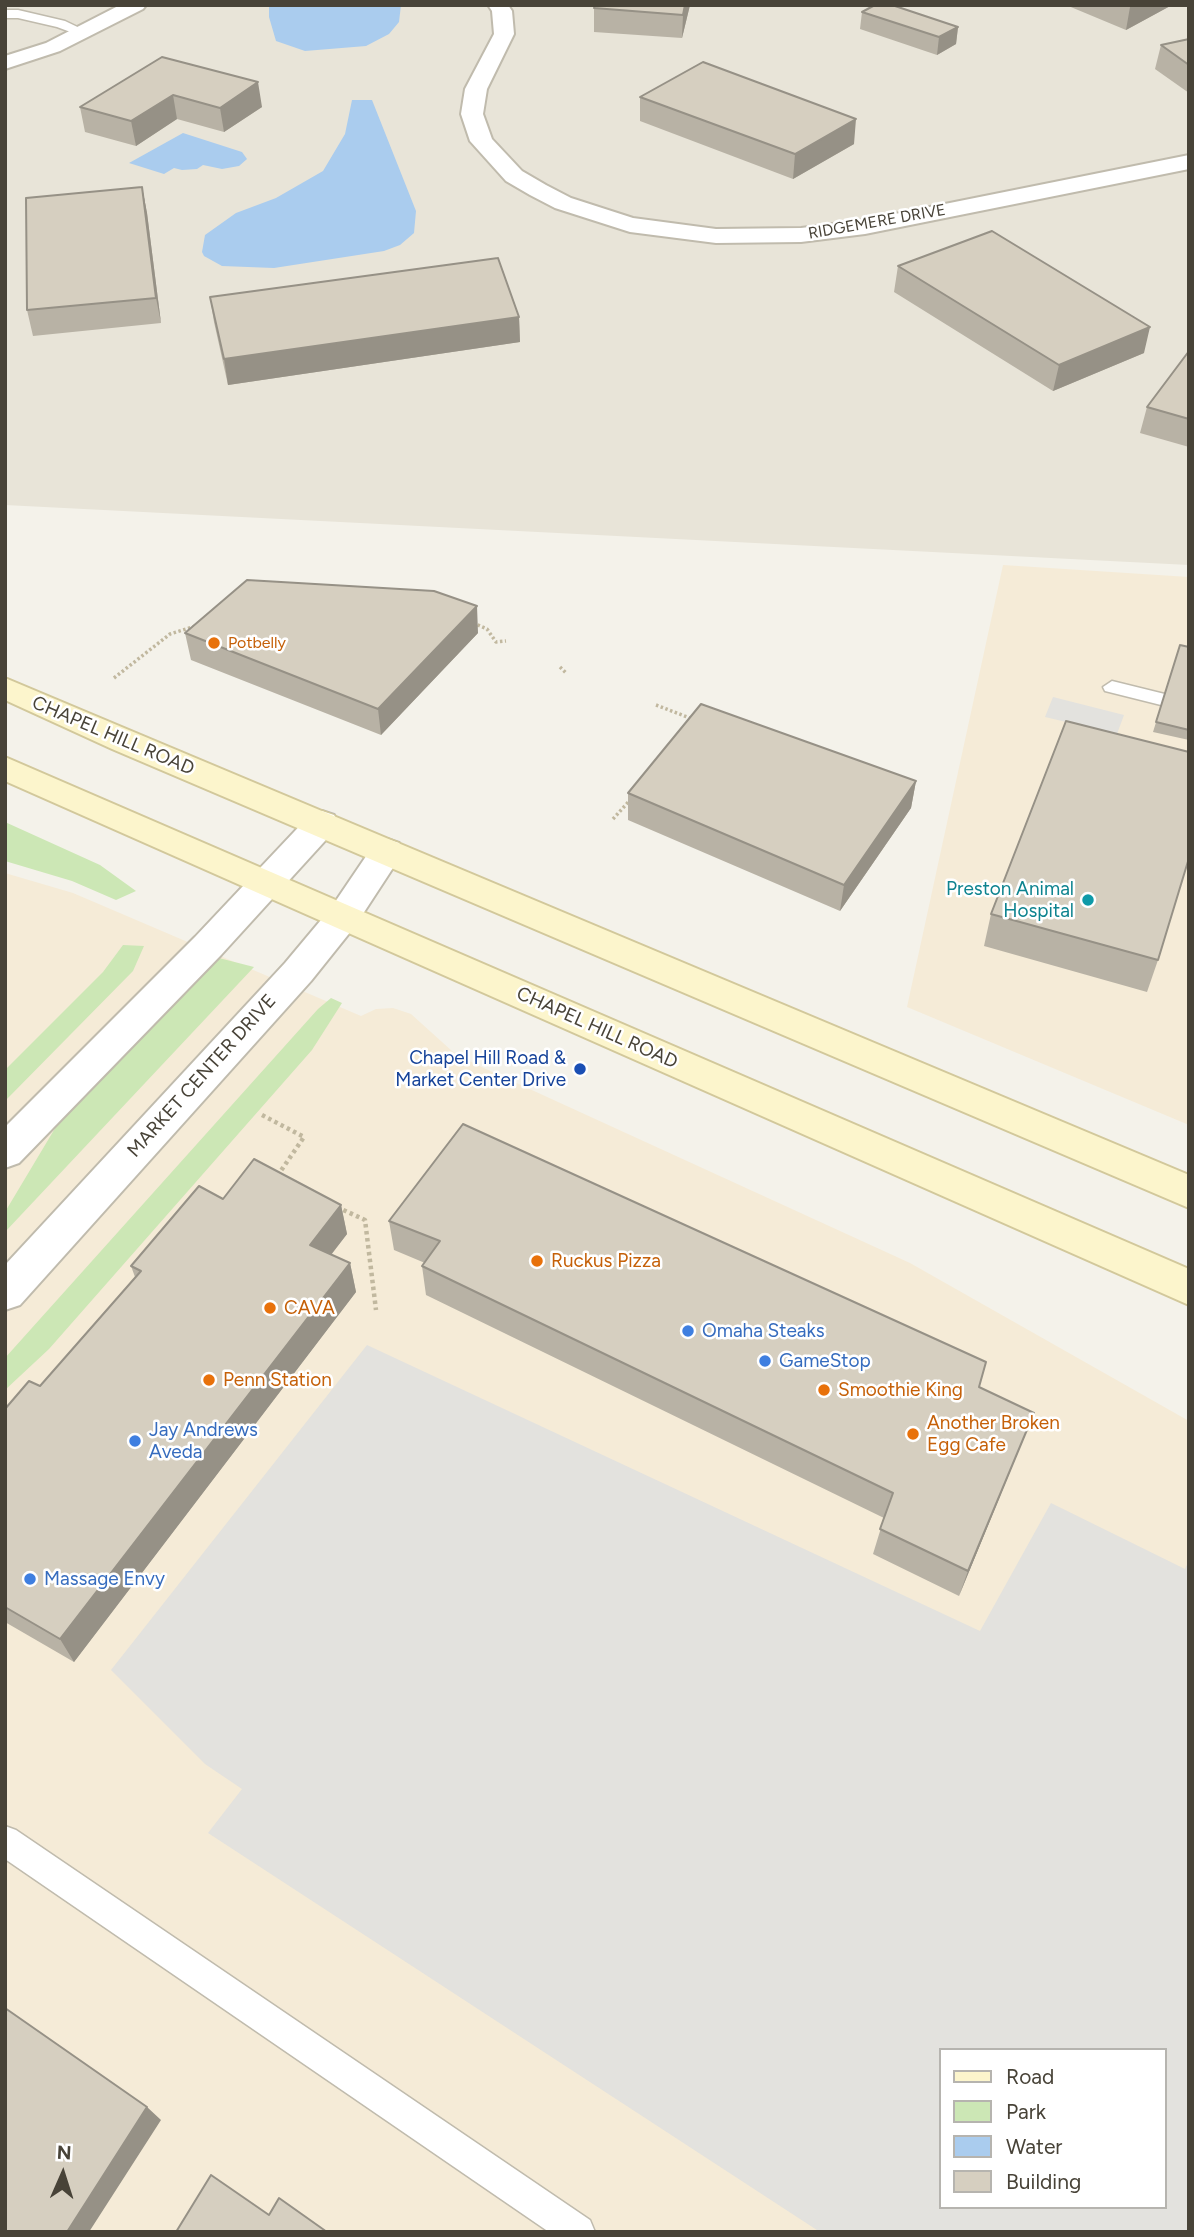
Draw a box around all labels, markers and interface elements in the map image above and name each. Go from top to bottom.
street label: RIDGEMERE DRIVE [807,200,947,244]
place label: Potbelly [228,633,286,653]
marker: Potbelly [206,635,222,651]
street label: CHAPEL HILL ROAD [28,691,198,781]
place label: Preston Animal Hospital [946,878,1074,922]
marker: Preston Animal Hospital [1080,892,1096,908]
street label: CHAPEL HILL ROAD [513,982,681,1074]
street label: MARKET CENTER DRIVE [123,990,281,1162]
place label: Chapel Hill Road & Market Center Drive [395,1047,566,1091]
marker: Chapel Hill Road & Market Center Drive [572,1061,588,1077]
place label: Ruckus Pizza [551,1250,661,1272]
marker: Ruckus Pizza [529,1253,545,1269]
place label: CAVA [284,1297,335,1319]
marker: CAVA [262,1300,278,1316]
place label: Omaha Steaks [702,1320,825,1342]
marker: Omaha Steaks [680,1323,696,1339]
place label: GameStop [779,1350,871,1372]
marker: GameStop [757,1353,773,1369]
place label: Penn Station [223,1369,332,1391]
marker: Penn Station [201,1372,217,1388]
place label: Smoothie King [838,1379,963,1401]
marker: Smoothie King [816,1382,832,1398]
place label: Another Broken Egg Cafe [927,1412,1060,1456]
place label: Jay Andrews Aveda [149,1419,258,1463]
marker: Another Broken Egg Cafe [905,1426,921,1442]
marker: Jay Andrews Aveda [127,1433,143,1449]
place label: Massage Envy [44,1568,165,1590]
marker: Massage Envy [22,1571,38,1587]
legend [939,2048,1166,2209]
text: Road [1006,2064,1054,2089]
text: Park [1006,2099,1046,2124]
text: Water [1006,2134,1062,2159]
north arrow [28,2139,98,2209]
text: N [56,2141,72,2164]
text: Building [1006,2169,1081,2194]

